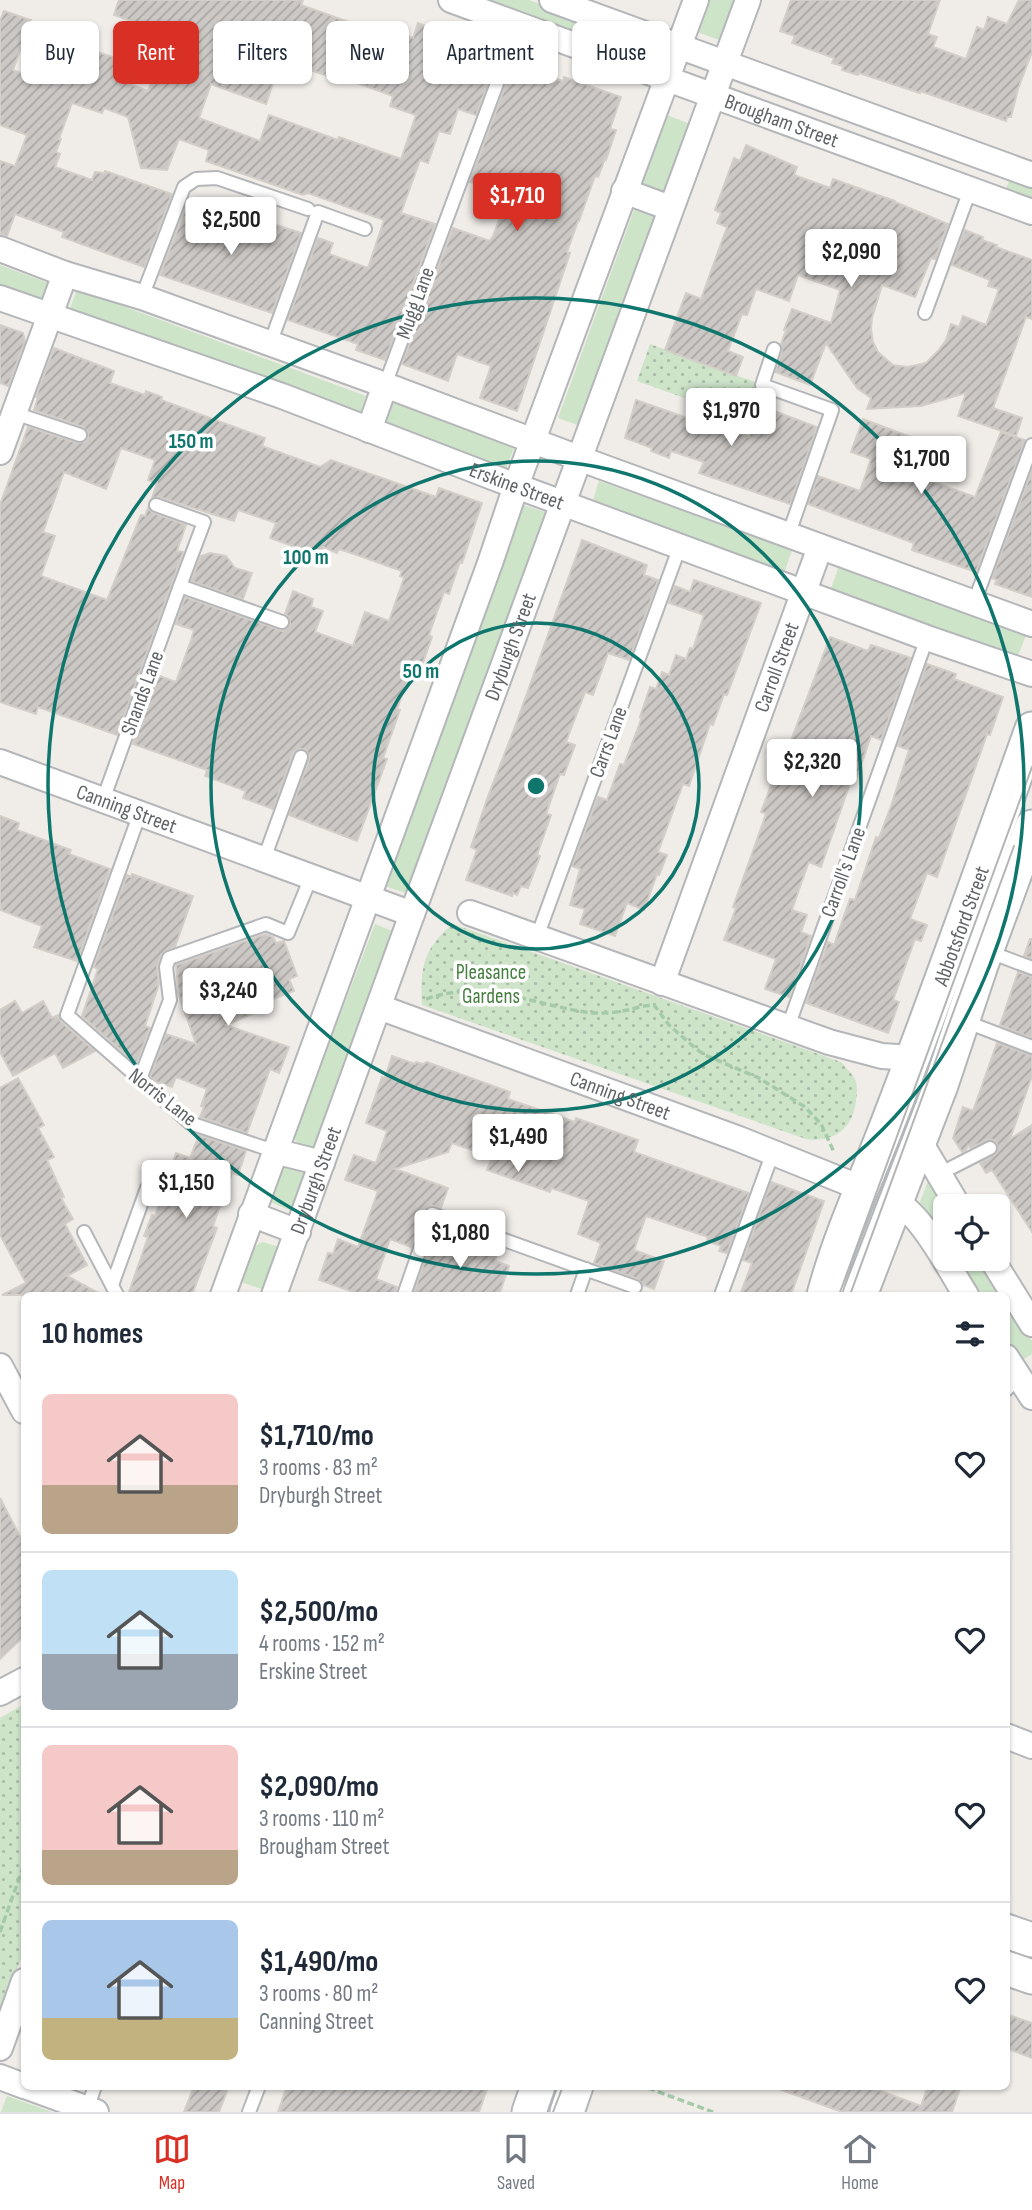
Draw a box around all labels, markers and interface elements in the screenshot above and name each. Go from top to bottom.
chip: Buy [21,21,99,84]
chip: Rent [113,21,199,84]
chip: Filters [213,21,312,84]
chip: New [326,21,409,84]
chip: Apartment [423,21,558,84]
chip: House [572,21,670,84]
street label: Brougham Street [721,89,842,153]
pin: $1,710 [460,174,574,233]
text: $1,710 [489,182,545,210]
pin: $2,500 [174,198,288,257]
text: $2,500 [201,206,261,234]
pin: $2,090 [794,230,908,289]
text: $2,090 [821,238,881,266]
street label: Mugg Lane [391,264,440,343]
pin: $1,970 [674,388,788,448]
text: $1,970 [702,397,760,425]
text: 150 m [169,429,213,454]
pin: $1,700 [864,436,978,496]
text: $1,700 [892,445,950,473]
street label: Erskine Street [466,457,567,516]
text: 100 m [283,545,329,570]
street label: Dryburgh Street [480,590,542,704]
street label: Carroll Street [749,619,805,716]
street label: Shands Lane [116,648,169,739]
text: 50 m [403,659,439,684]
street label: Carrs Lane [584,703,633,781]
pin: $2,320 [755,740,869,799]
text: $2,320 [783,748,841,776]
centre of rings [524,774,548,798]
street label: Canning Street [73,779,180,839]
street label: Carroll's Lane [816,824,871,920]
street label: Abbotsford Street [928,863,995,990]
park label: Pleasance Gardens [456,960,526,1009]
pin: $3,240 [171,968,285,1028]
text: $3,240 [199,977,257,1005]
street label: Norris Lane [124,1063,202,1132]
street label: Canning Street [567,1066,674,1126]
pin: $1,490 [461,1114,575,1174]
street label: Dryburgh Street [285,1123,347,1238]
text: $1,490 [488,1123,548,1151]
pin: $1,150 [129,1160,243,1220]
text: $1,150 [158,1169,214,1197]
map controls [933,1194,1010,1271]
button: locate [933,1194,1010,1271]
pin: $1,080 [403,1210,517,1270]
text: $1,080 [430,1219,490,1247]
icon: filters [951,1315,989,1353]
text: 10 homes [42,1316,143,1352]
text: $1,710/mo [259,1418,374,1454]
icon: home [98,1422,182,1506]
icon: heart [951,1445,989,1483]
text: 3 rooms · 83 m² [259,1454,378,1482]
text: Dryburgh Street [259,1482,382,1510]
text: $2,500/mo [259,1594,378,1630]
icon: home [98,1598,182,1682]
icon: heart [951,1621,989,1659]
text: 4 rooms · 152 m² [259,1630,385,1658]
text: Erskine Street [259,1658,367,1686]
text: $2,090/mo [259,1769,379,1805]
icon: home [98,1773,182,1857]
icon: heart [951,1796,989,1834]
text: 3 rooms · 110 m² [259,1805,384,1833]
text: Brougham Street [259,1833,389,1861]
text: $1,490/mo [259,1944,378,1980]
icon: home [98,1948,182,2032]
icon: heart [951,1971,989,2009]
text: 3 rooms · 80 m² [259,1980,378,2008]
text: Canning Street [259,2008,374,2036]
tab: Map [153,2130,191,2195]
tab: Saved [497,2130,535,2195]
tab: Home [841,2130,879,2195]

